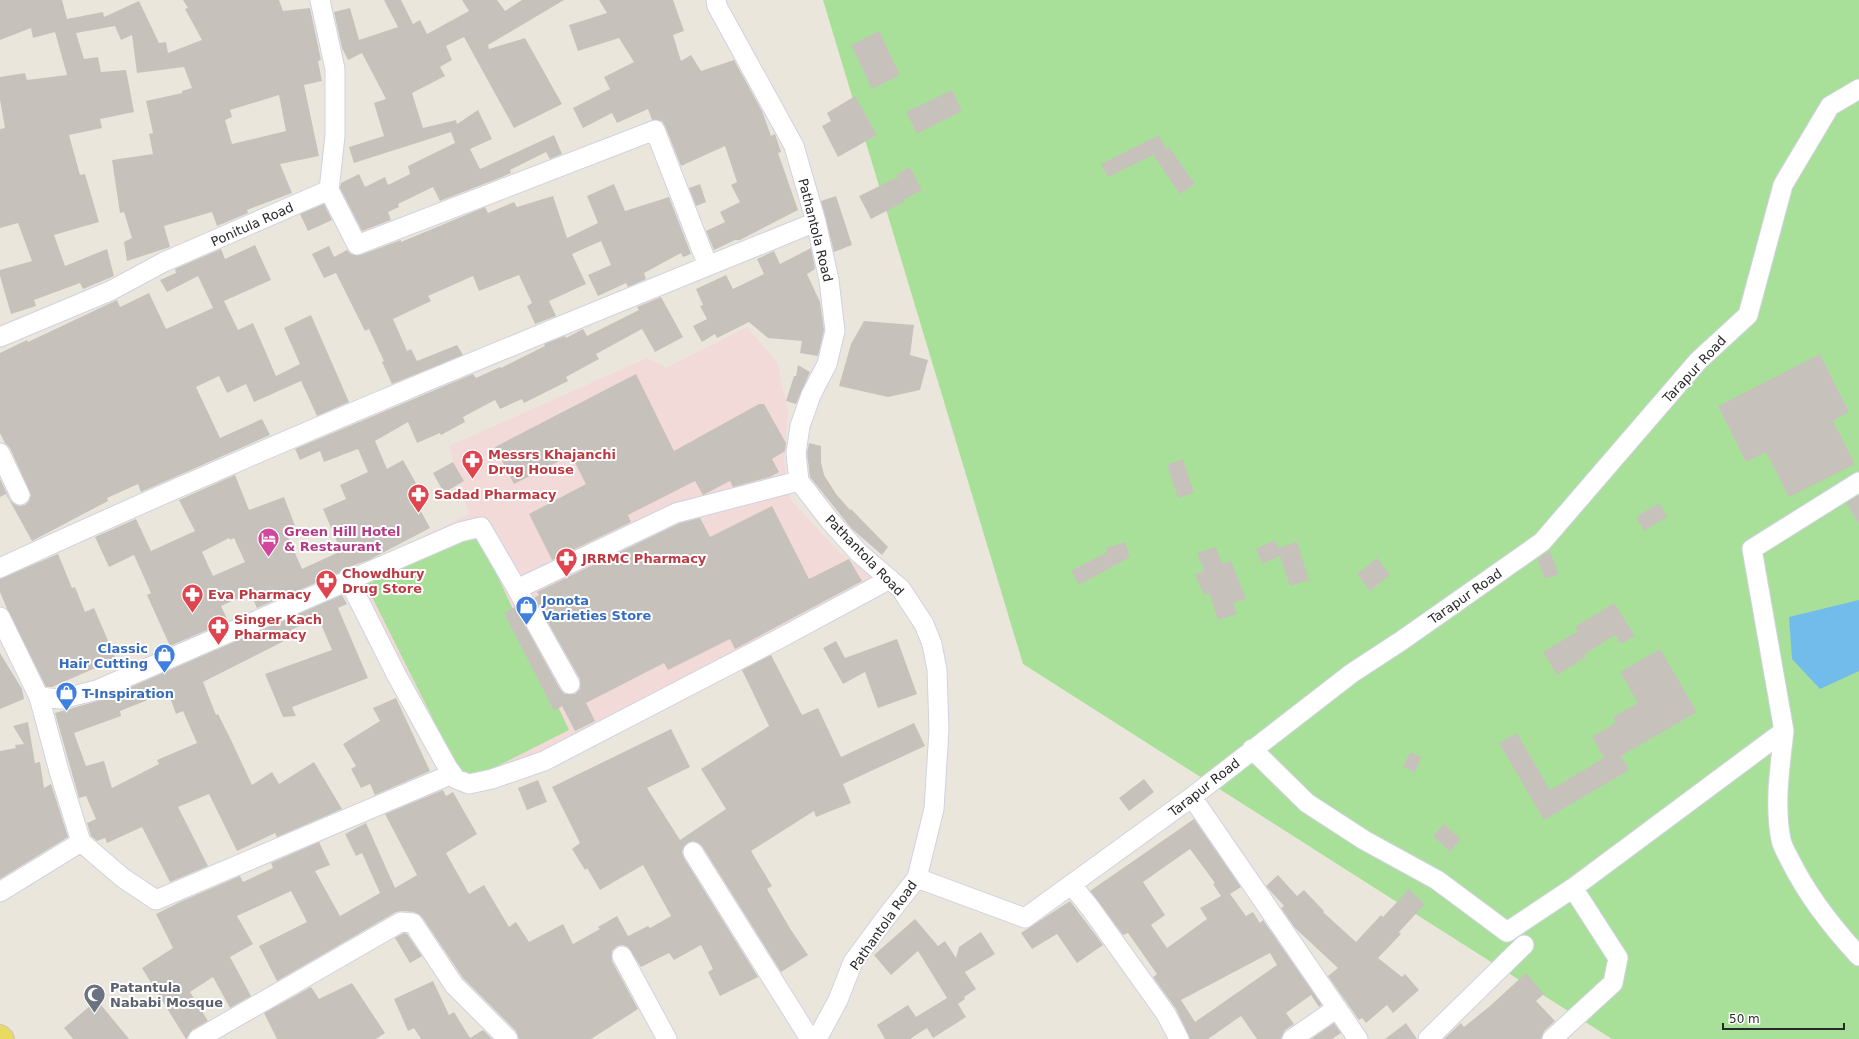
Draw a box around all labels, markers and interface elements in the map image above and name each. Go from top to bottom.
street label: Pathantola Road [795,177,836,283]
street label: Ponitula Road [209,200,296,249]
street label: Tarapur Road [1659,333,1729,407]
place label: Messrs Khajanchi Drug House [488,447,616,477]
pharmacy icon: Messrs Khajanchi Drug House [460,448,486,481]
pharmacy icon: Sadad Pharmacy [405,481,431,514]
place label: Sadad Pharmacy [434,487,557,502]
street label: Pathantola Road [822,512,907,599]
place label: Green Hill Hotel & Restaurant [284,524,401,554]
hotel icon: Green Hill Hotel & Restaurant [255,525,281,558]
pharmacy icon: JRRMC Pharmacy [553,545,579,578]
place label: JRRMC Pharmacy [581,551,707,566]
place label: Chowdhury Drug Store [342,566,425,596]
street label: Tarapur Road [1425,566,1505,628]
pharmacy icon: Chowdhury Drug Store [314,567,340,600]
pharmacy icon: Eva Pharmacy [179,581,205,614]
place label: Eva Pharmacy [208,587,312,602]
place label: Jonota Varieties Store [541,593,651,623]
shop icon: Jonota Varieties Store [513,594,539,627]
place label: Singer Kach Pharmacy [234,612,322,642]
pharmacy icon: Singer Kach Pharmacy [206,613,232,646]
place label: Classic Hair Cutting [59,641,148,671]
shop icon: Classic Hair Cutting [151,642,177,675]
shop icon: T-Inspiration [54,680,80,713]
place label: T-Inspiration [82,686,174,701]
street label: Tarapur Road [1165,755,1243,820]
street label: Pathantola Road [847,878,920,973]
place label: Patantula Nababi Mosque [110,980,223,1010]
mosque icon: Patantula Nababi Mosque [82,981,108,1014]
scale bar [1723,1005,1844,1031]
text: 50 m [1729,1012,1760,1026]

